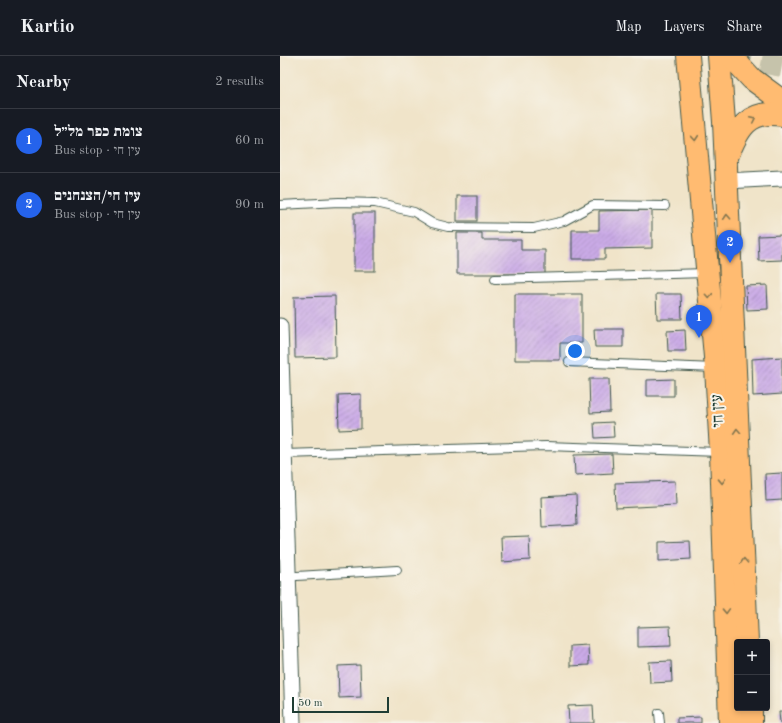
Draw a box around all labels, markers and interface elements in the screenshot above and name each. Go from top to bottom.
text: Kartio [20,18,75,37]
text: Map [616,20,642,34]
text: Layers [664,20,705,34]
text: Share [727,20,762,34]
text: Nearby [16,74,71,91]
text: 2 results [215,75,264,88]
one-way arrow [749,116,757,124]
text: צומת כפר מל״ל [54,125,143,140]
text: 1 [25,134,33,147]
text: 60 m [235,134,264,147]
one-way arrow [690,135,699,142]
text: Bus stop · עין חי [54,144,140,157]
text: עין חי/הצנחנים [54,189,141,204]
text: 2 [25,198,33,211]
text: 90 m [235,198,264,211]
text: Bus stop · עין חי [54,208,140,221]
one-way arrow [723,214,732,220]
pin: 2 [717,230,743,263]
one-way arrow [705,293,714,299]
pin: 1 [686,305,712,338]
your location [565,341,585,361]
street label: עין חי [709,394,727,428]
one-way arrow [733,428,742,434]
one-way arrow [717,478,726,484]
one-way arrow [739,558,748,564]
one-way arrow [722,608,730,614]
map controls [734,639,770,711]
button: + [734,639,770,675]
button: − [734,675,770,711]
scale bar [292,695,389,714]
text: 50 m [298,698,323,709]

